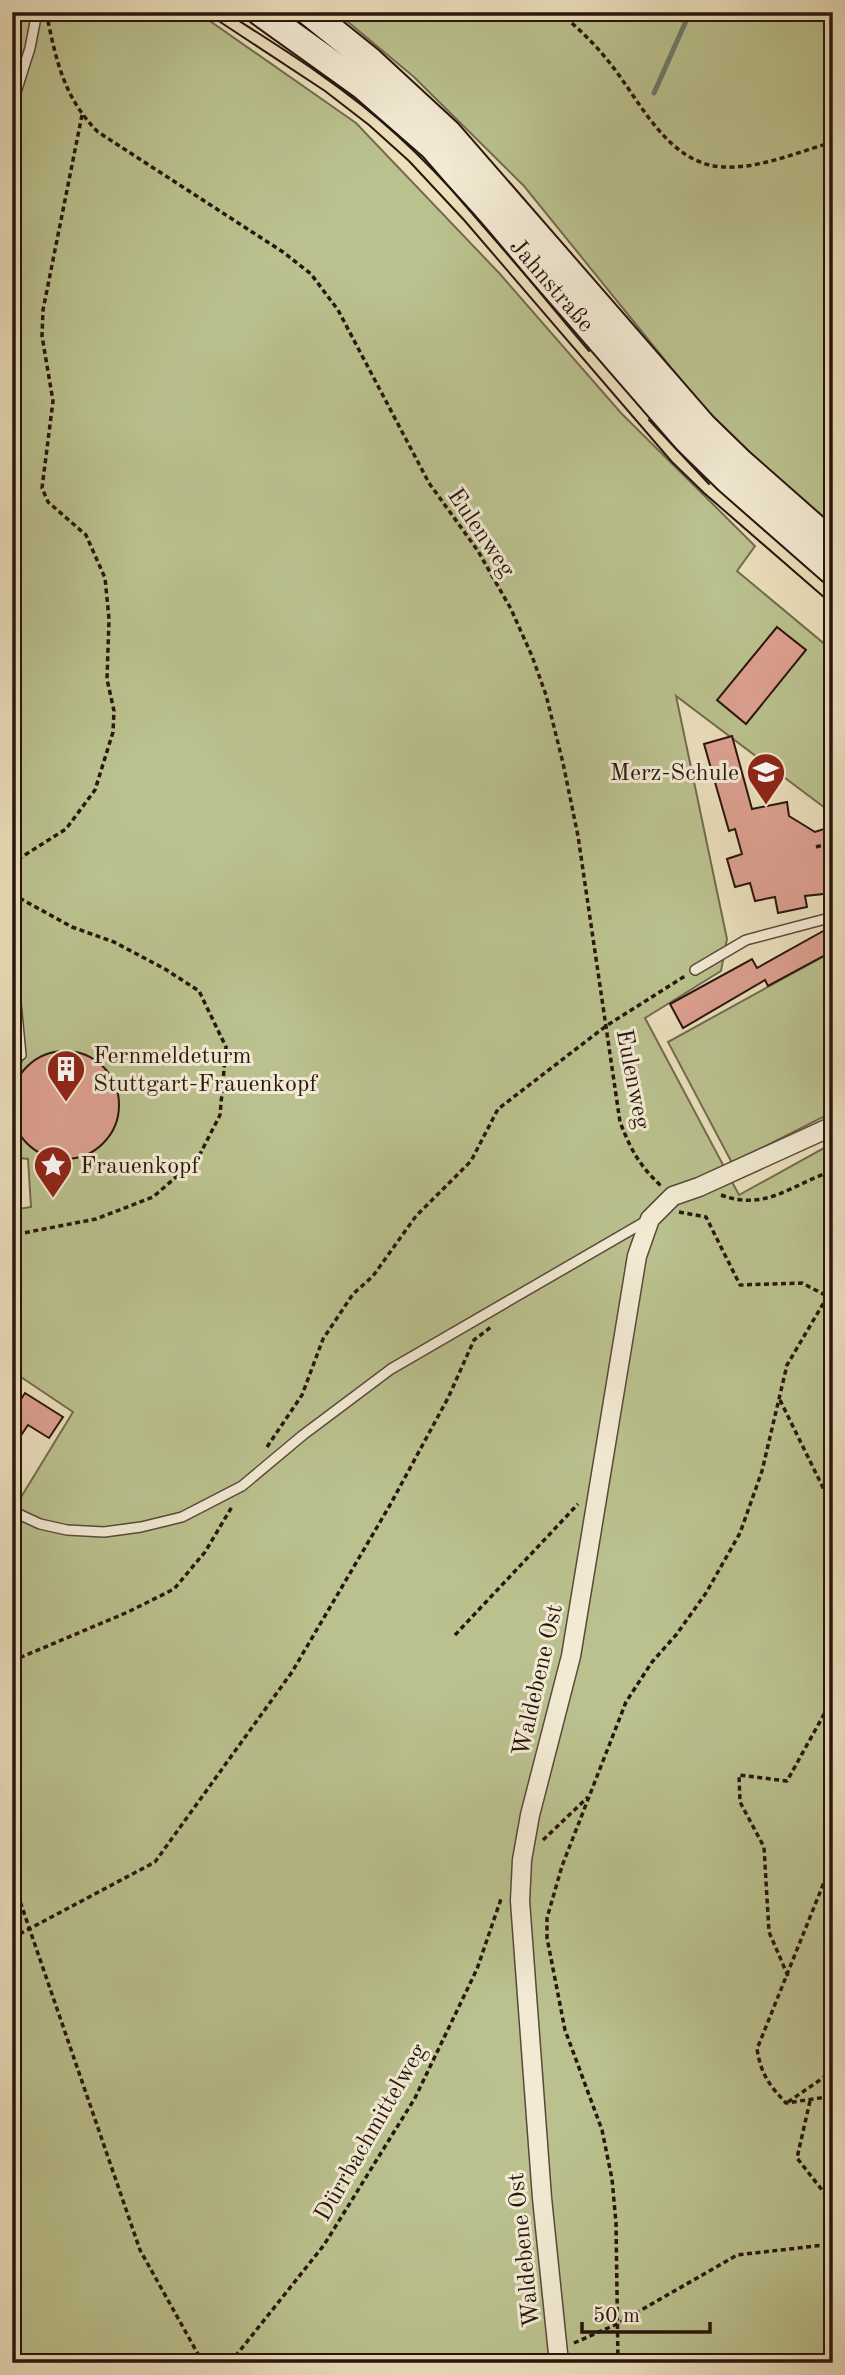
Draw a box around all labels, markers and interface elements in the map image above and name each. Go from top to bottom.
street label: Jahnstraße [504,235,598,337]
street label: Eulenweg [442,484,519,582]
school or university icon: Merz-Schule [745,751,787,806]
place label: Merz-Schule [610,762,739,786]
street label: Eulenweg [611,1027,653,1131]
place label: Fernmeldeturm Stuttgart-Frauenkopf [93,1045,318,1097]
building icon: Fernmeldeturm Stuttgart-Frauenkopf [45,1048,87,1103]
place icon: Frauenkopf [32,1144,74,1199]
place label: Frauenkopf [80,1155,201,1179]
street label: Waldebene Ost [510,1602,568,1759]
street label: Dürrbachmittelweg [311,2040,432,2226]
street label: Waldebene Ost [505,2171,545,2328]
scale bar [582,2291,710,2335]
text: 50 m [593,2306,640,2327]

